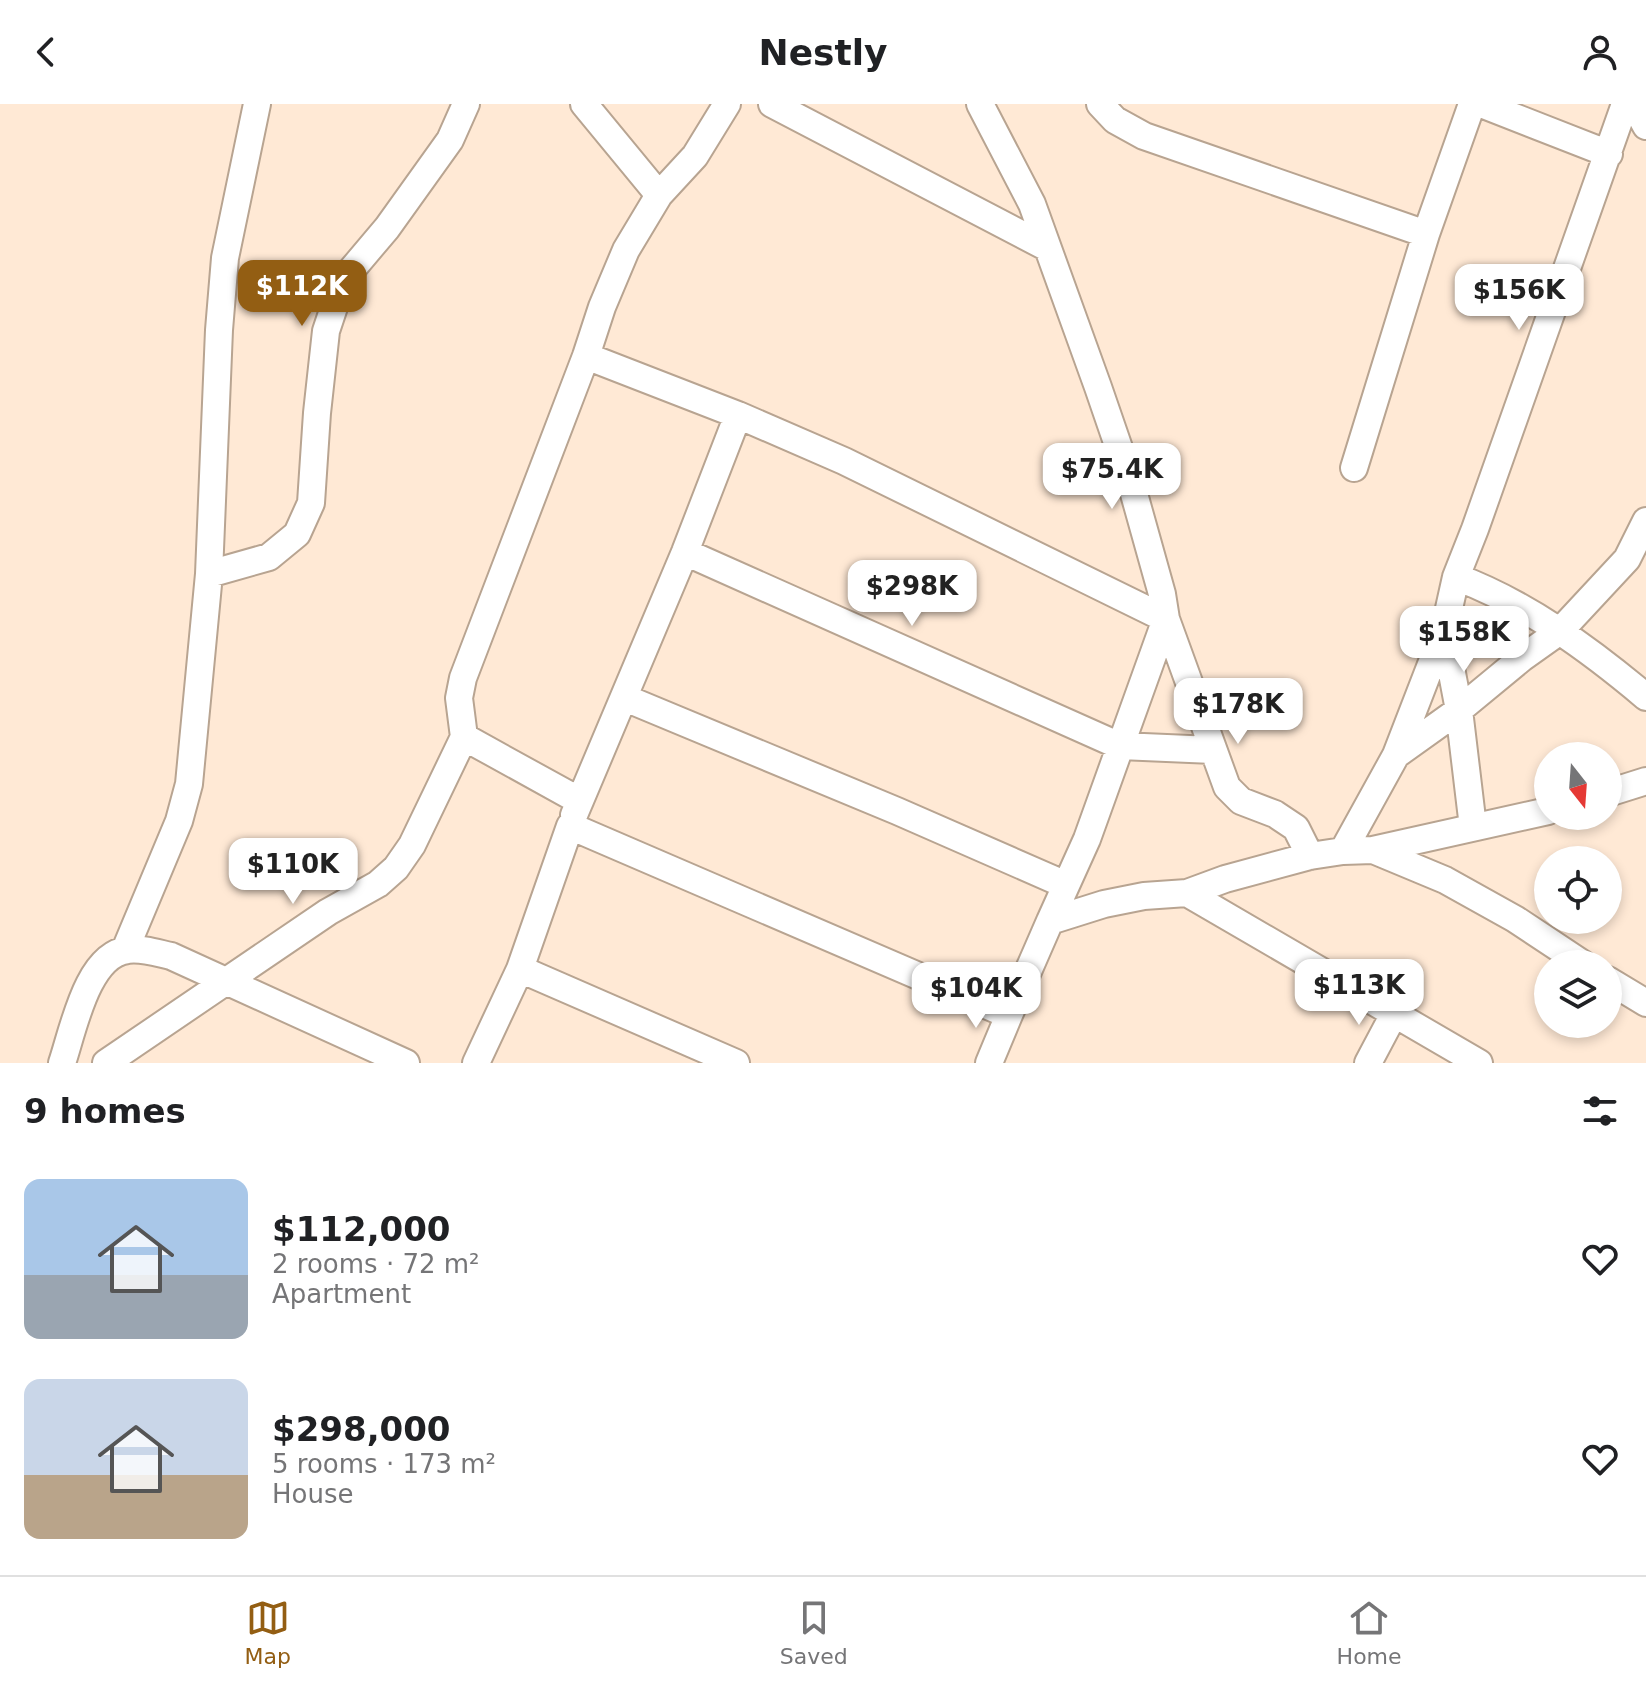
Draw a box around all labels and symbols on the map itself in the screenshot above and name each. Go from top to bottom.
pin: $112K [246,260,358,328]
pin: $156K [1463,264,1575,332]
pin: $75.4K [1047,443,1177,511]
pin: $298K [856,560,968,628]
pin: $158K [1408,606,1520,674]
pin: $178K [1182,678,1294,746]
north arrow [1534,742,1622,830]
pin: $110K [237,838,349,906]
pin: $113K [1303,959,1415,1027]
pin: $104K [920,962,1032,1030]

